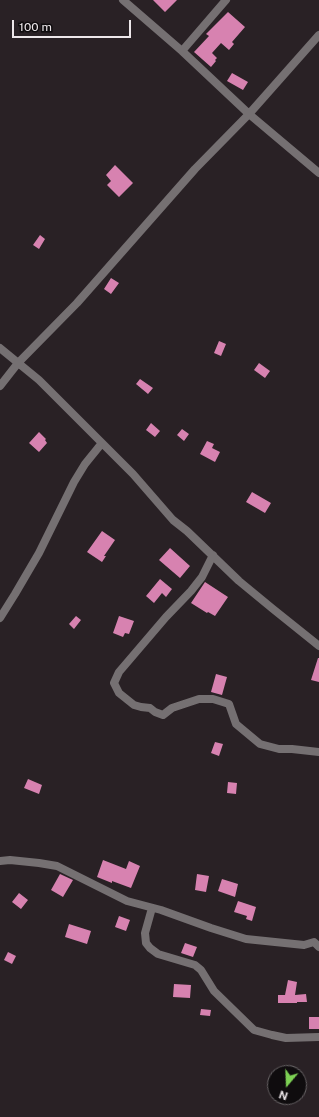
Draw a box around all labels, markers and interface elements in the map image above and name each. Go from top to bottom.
scale bar [14,12,133,38]
text: 100 m [19,20,52,34]
north arrow [267,1065,307,1105]
text: N [277,1088,289,1102]

